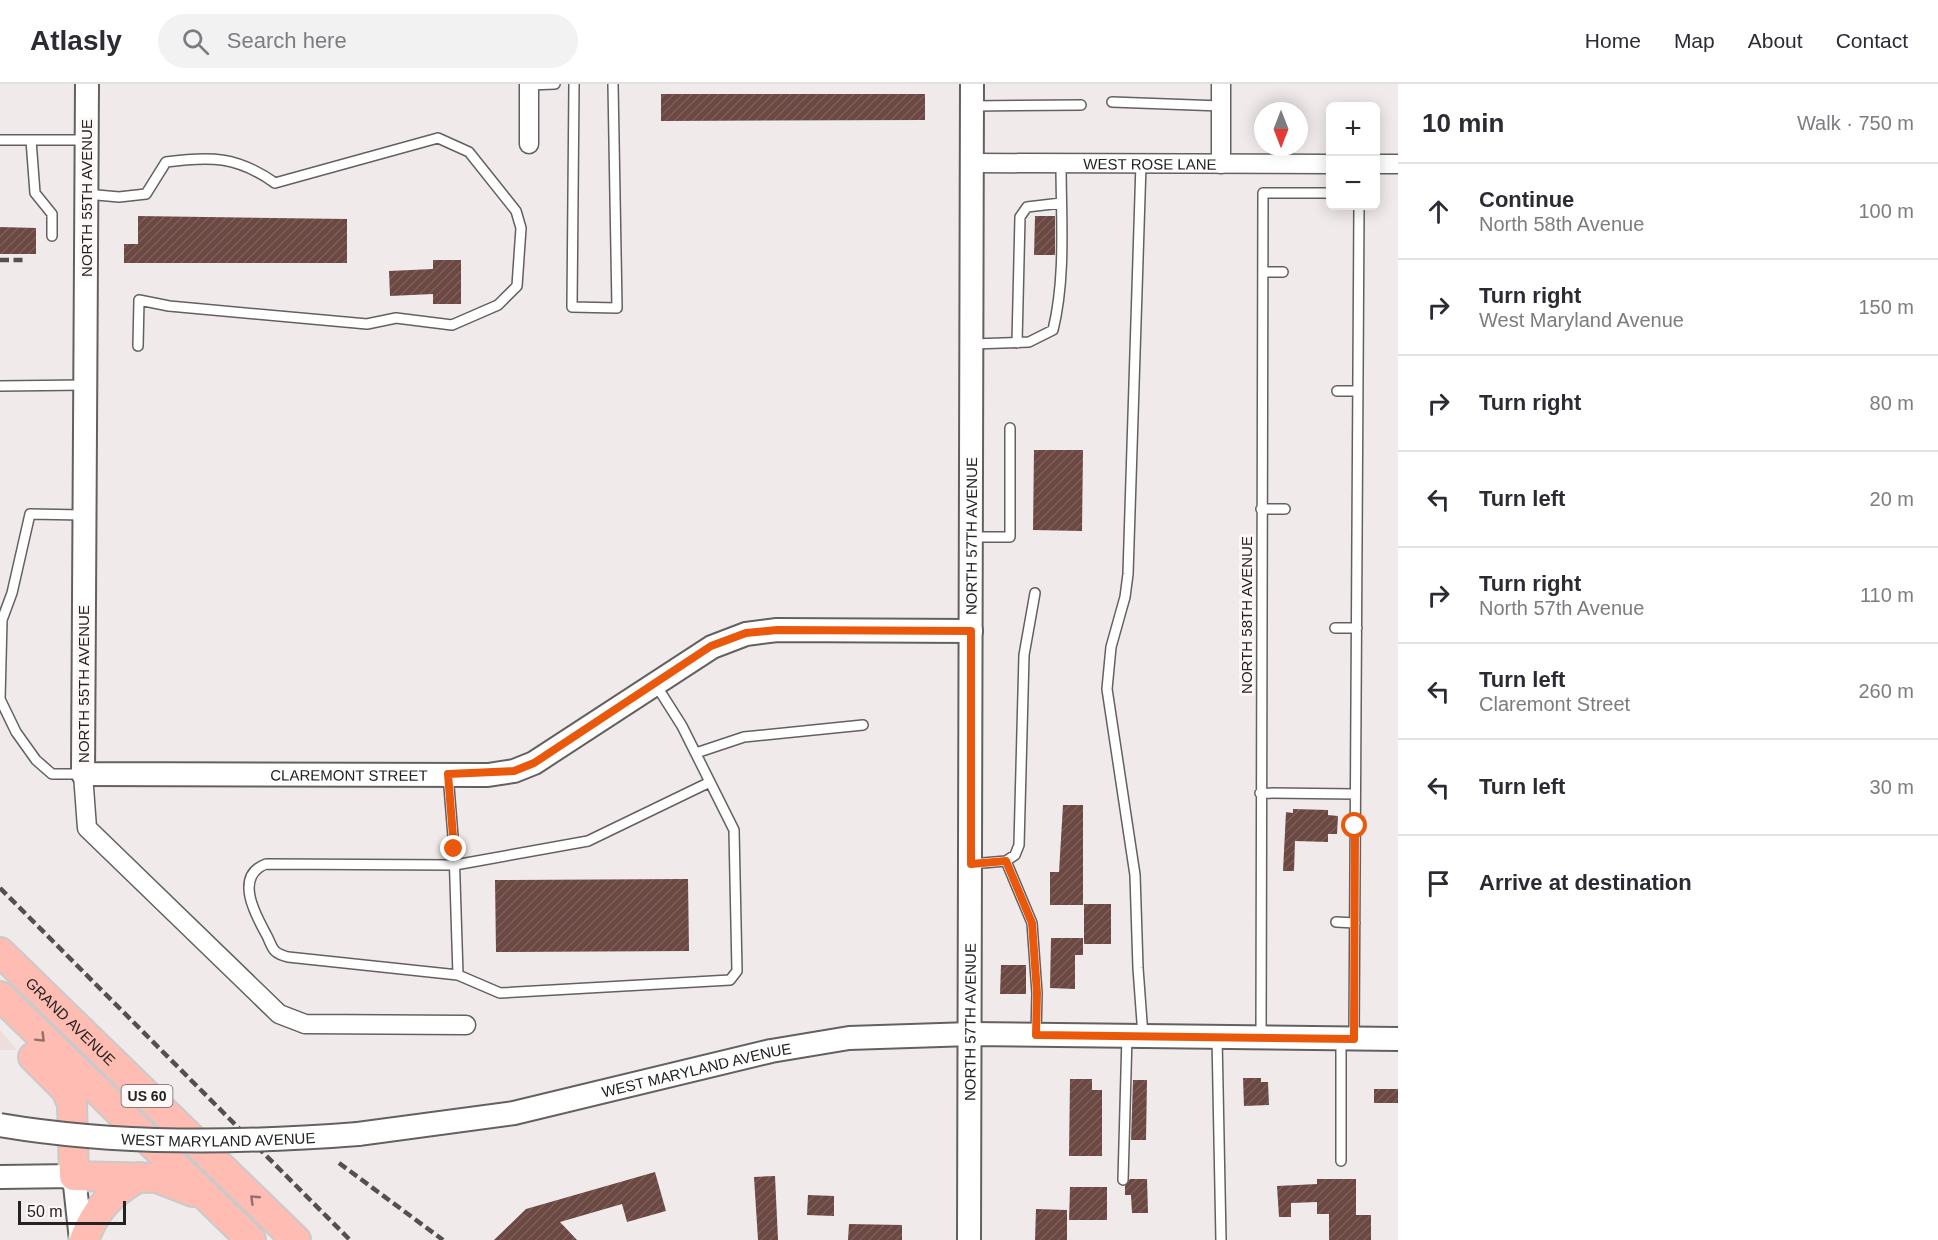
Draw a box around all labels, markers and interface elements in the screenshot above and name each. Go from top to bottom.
search box [158,14,578,68]
text: Atlasly [30,25,122,56]
icon: search [179,25,212,58]
text: Search here [227,28,347,53]
text: Home [1585,29,1641,52]
text: Map [1674,29,1715,52]
text: About [1748,29,1803,52]
text: Contact [1836,29,1908,52]
north arrow [1254,102,1308,156]
map controls [1326,102,1380,210]
button: + [1326,102,1380,156]
text: 10 min [1422,108,1504,138]
text: Walk · 750 m [1797,112,1914,134]
street label: NORTH 55TH AVENUE [78,119,95,277]
street label: WEST ROSE LANE [1083,155,1217,172]
button: − [1326,156,1380,210]
text: Continue [1479,187,1574,212]
icon: ahead [1422,195,1455,228]
text: 100 m [1858,200,1914,222]
text: North 58th Avenue [1479,213,1644,235]
text: Turn right [1479,283,1581,308]
icon: right [1422,291,1455,324]
text: 150 m [1858,296,1914,318]
text: West Maryland Avenue [1479,309,1684,331]
icon: right [1422,387,1455,420]
text: Turn right [1479,390,1581,415]
text: 80 m [1870,392,1914,414]
street label: NORTH 57TH AVENUE [962,457,980,615]
icon: left [1422,483,1455,516]
text: Turn left [1479,486,1565,511]
text: 20 m [1870,488,1914,510]
street label: NORTH 58TH AVENUE [1238,536,1255,694]
text: Turn right [1479,571,1581,596]
icon: right [1422,579,1455,612]
text: 110 m [1860,584,1914,606]
text: North 57th Avenue [1479,597,1644,619]
street label: NORTH 55TH AVENUE [75,605,92,763]
text: Turn left [1479,667,1565,692]
icon: left [1422,675,1455,708]
text: 260 m [1858,680,1914,702]
text: Claremont Street [1479,693,1630,715]
street label: CLAREMONT STREET [270,766,428,783]
icon: left [1422,771,1455,804]
text: Turn left [1479,774,1565,799]
text: 30 m [1870,776,1914,798]
route start [1341,812,1367,838]
route end [440,835,466,861]
icon: arrive [1422,867,1455,900]
text: Arrive at destination [1479,870,1692,895]
street label: NORTH 57TH AVENUE [961,943,978,1101]
street label: GRAND AVENUE [23,974,119,1068]
one-way arrow [34,1030,45,1041]
street label: WEST MARYLAND AVENUE [600,1039,793,1100]
road number: US 60 [122,1085,172,1107]
street label: WEST MARYLAND AVENUE [121,1128,316,1149]
one-way arrow [250,1196,261,1207]
scale bar [18,1198,126,1226]
text: 50 m [27,1203,63,1220]

